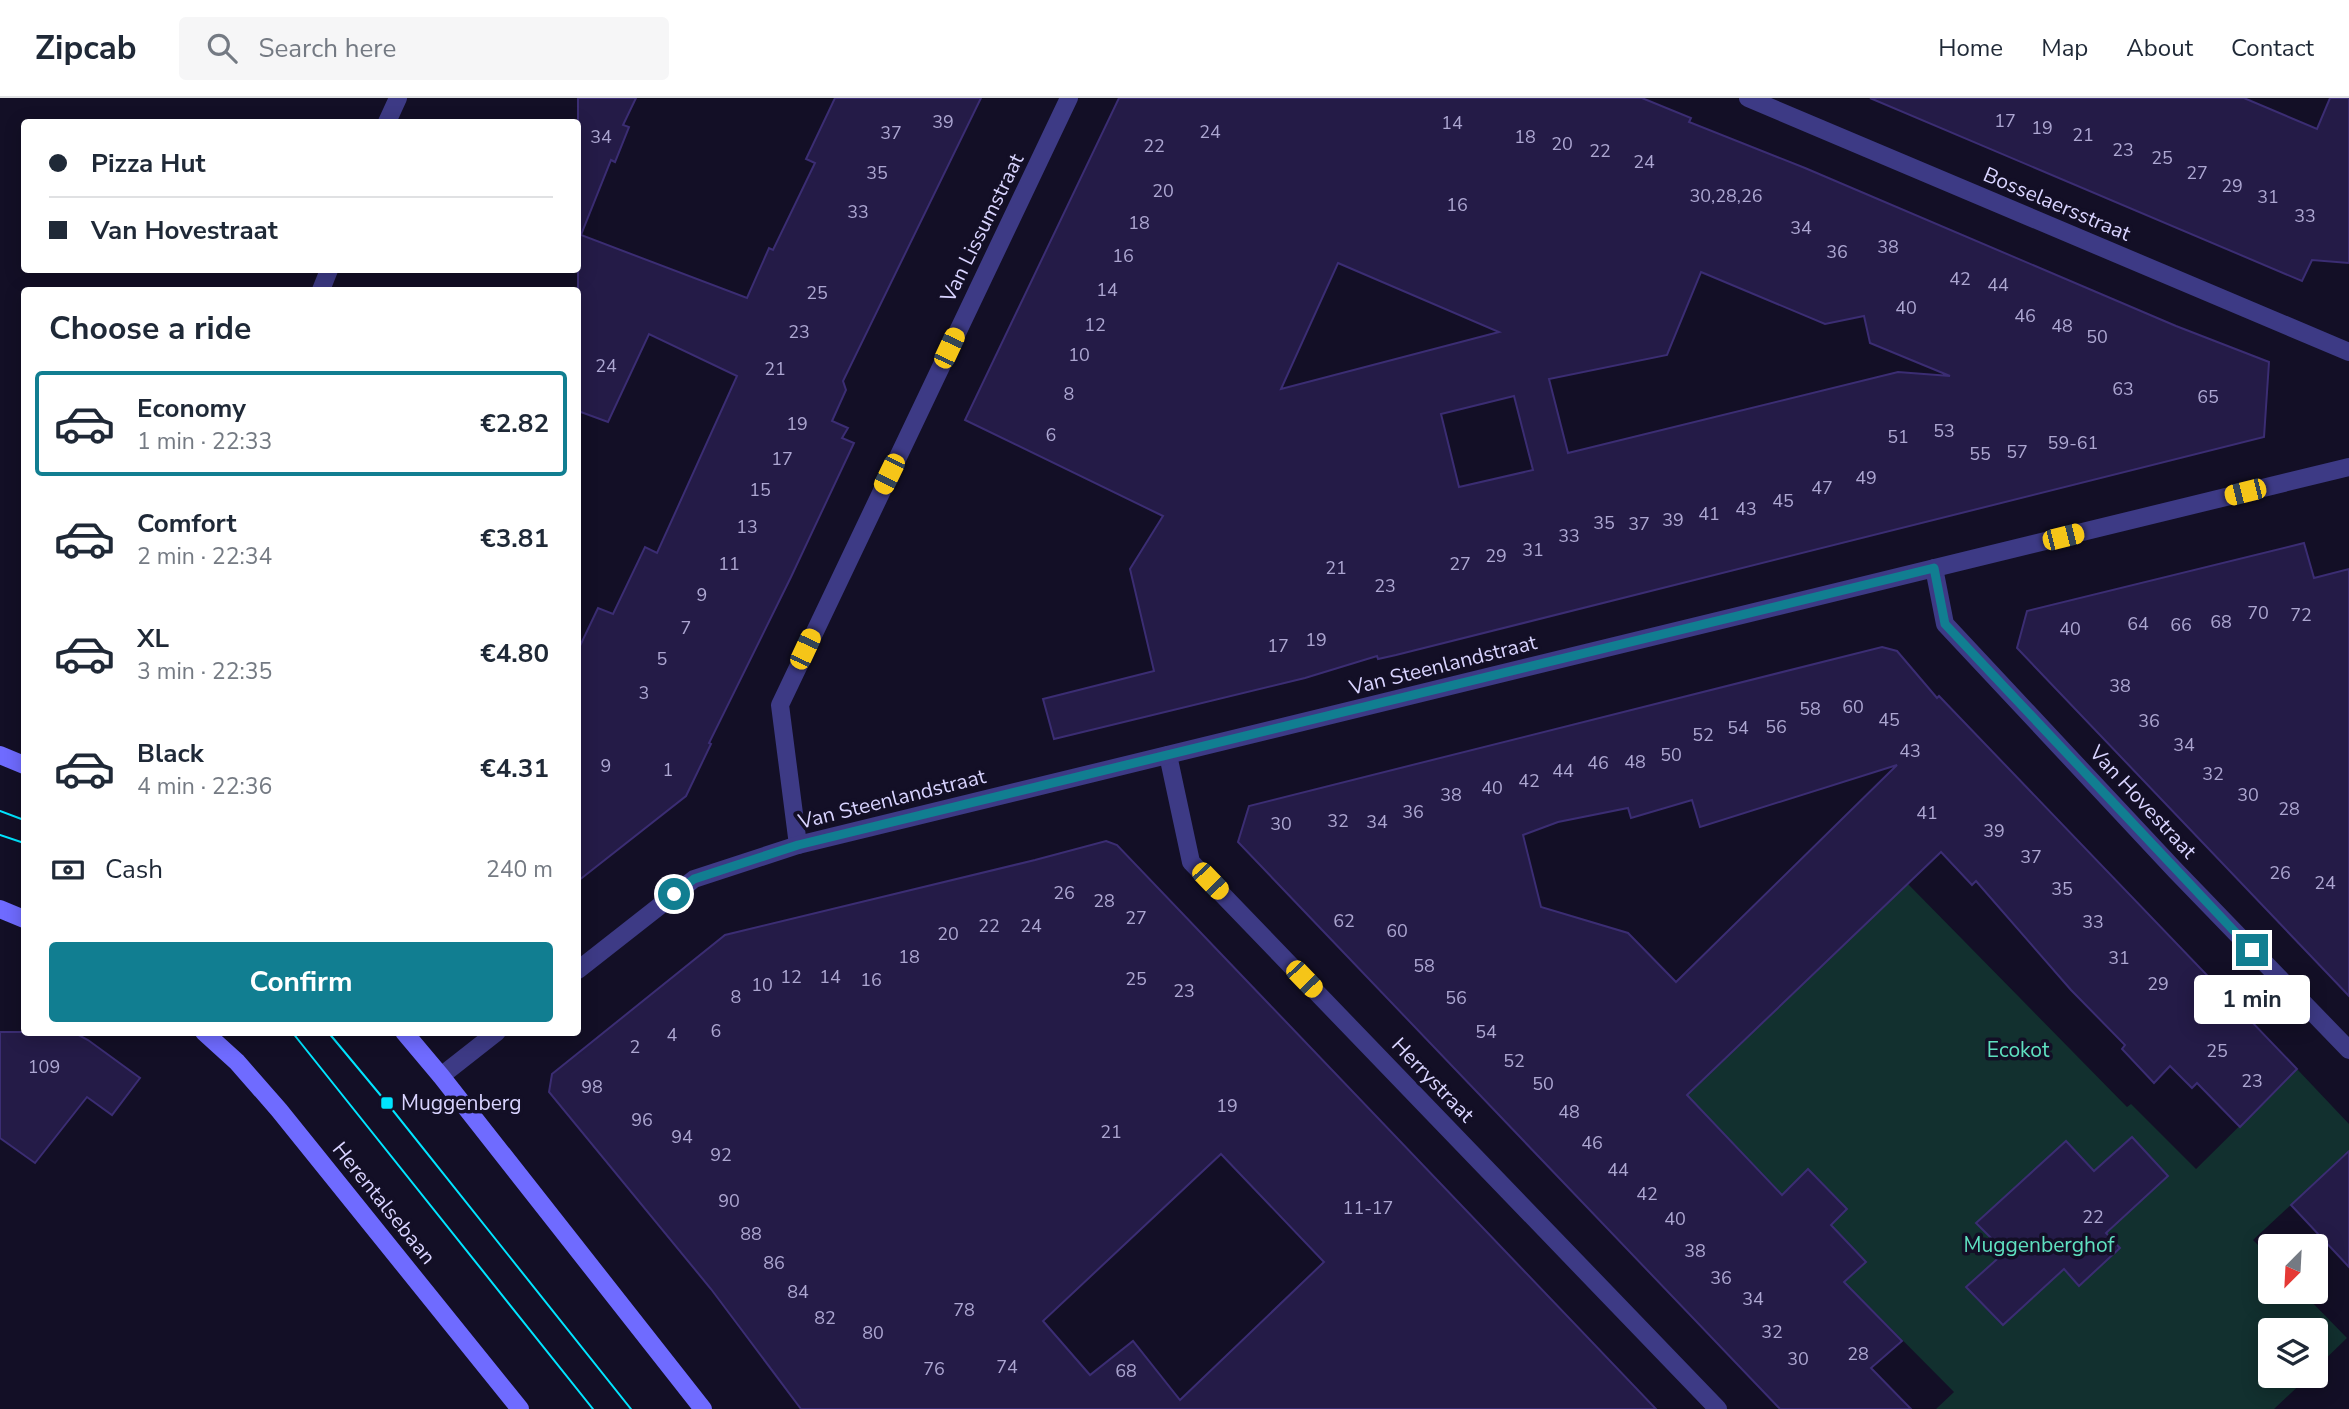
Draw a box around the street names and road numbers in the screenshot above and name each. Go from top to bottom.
street label: Van Lissumstraat [933,148,1030,308]
street label: Bosselaersstraat [1979,160,2136,248]
street label: Van Steenlandstraat [1345,628,1540,702]
street label: Van Hovestraat [2082,739,2203,865]
street label: Van Steenlandstraat [794,762,989,836]
street label: Herrystraat [1385,1032,1481,1129]
street label: Herentalsebaan [326,1136,442,1270]

